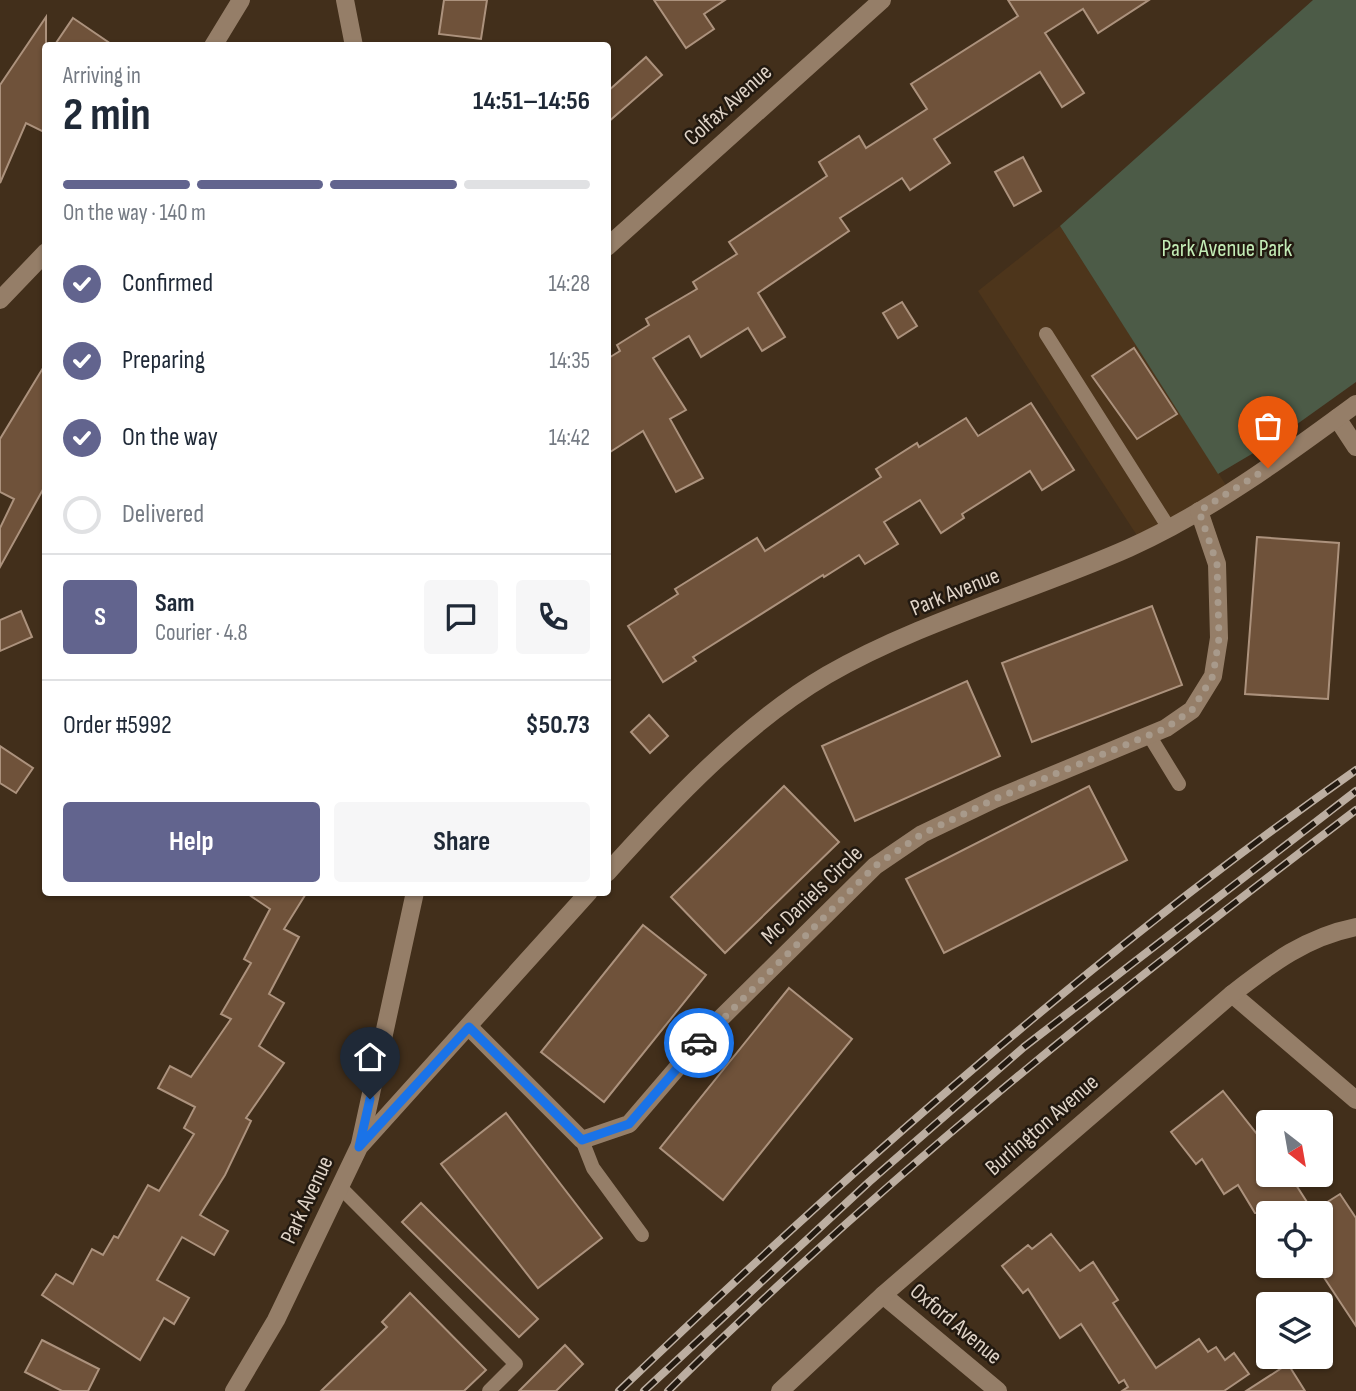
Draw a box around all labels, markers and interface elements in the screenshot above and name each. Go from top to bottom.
street label: Colfax Avenue [678,58,778,152]
text: Arriving in [63,62,141,90]
text: 14:51–14:56 [473,86,590,117]
text: 2 min [63,88,151,143]
text: On the way · 140 m [63,199,206,227]
park label: Park Avenue Park [1162,235,1293,263]
icon: check [63,265,101,303]
text: Confirmed [122,268,213,299]
text: 14:28 [548,270,590,298]
icon: check [63,342,101,380]
text: Preparing [122,345,205,376]
text: 14:35 [549,347,590,375]
pin [1238,396,1298,468]
icon: bag [1249,407,1287,445]
icon: check [63,419,101,457]
text: On the way [122,422,218,453]
text: 14:42 [549,424,590,452]
text: Delivered [122,499,204,530]
street label: Park Avenue [906,561,1004,623]
button: chat [424,580,498,654]
button: phone [516,580,590,654]
text: Sam [155,588,195,619]
text: S [94,602,106,633]
text: Courier · 4.8 [155,619,248,647]
text: Order #5992 [63,710,172,741]
text: $50.73 [526,710,590,741]
button: Help [63,802,320,882]
button: Share [334,802,590,882]
street label: Mc Daniels Circle [755,840,869,950]
courier [664,1008,734,1078]
icon: car [680,1024,718,1062]
pin [340,1027,400,1099]
icon: home [351,1038,389,1076]
street label: Burlington Avenue [980,1068,1104,1182]
north arrow [1256,1110,1334,1186]
map controls [1256,1110,1333,1369]
street label: Park Avenue [275,1152,339,1248]
button: locate [1256,1201,1333,1278]
street label: Oxford Avenue [904,1277,1008,1371]
button: layers [1256,1292,1333,1369]

